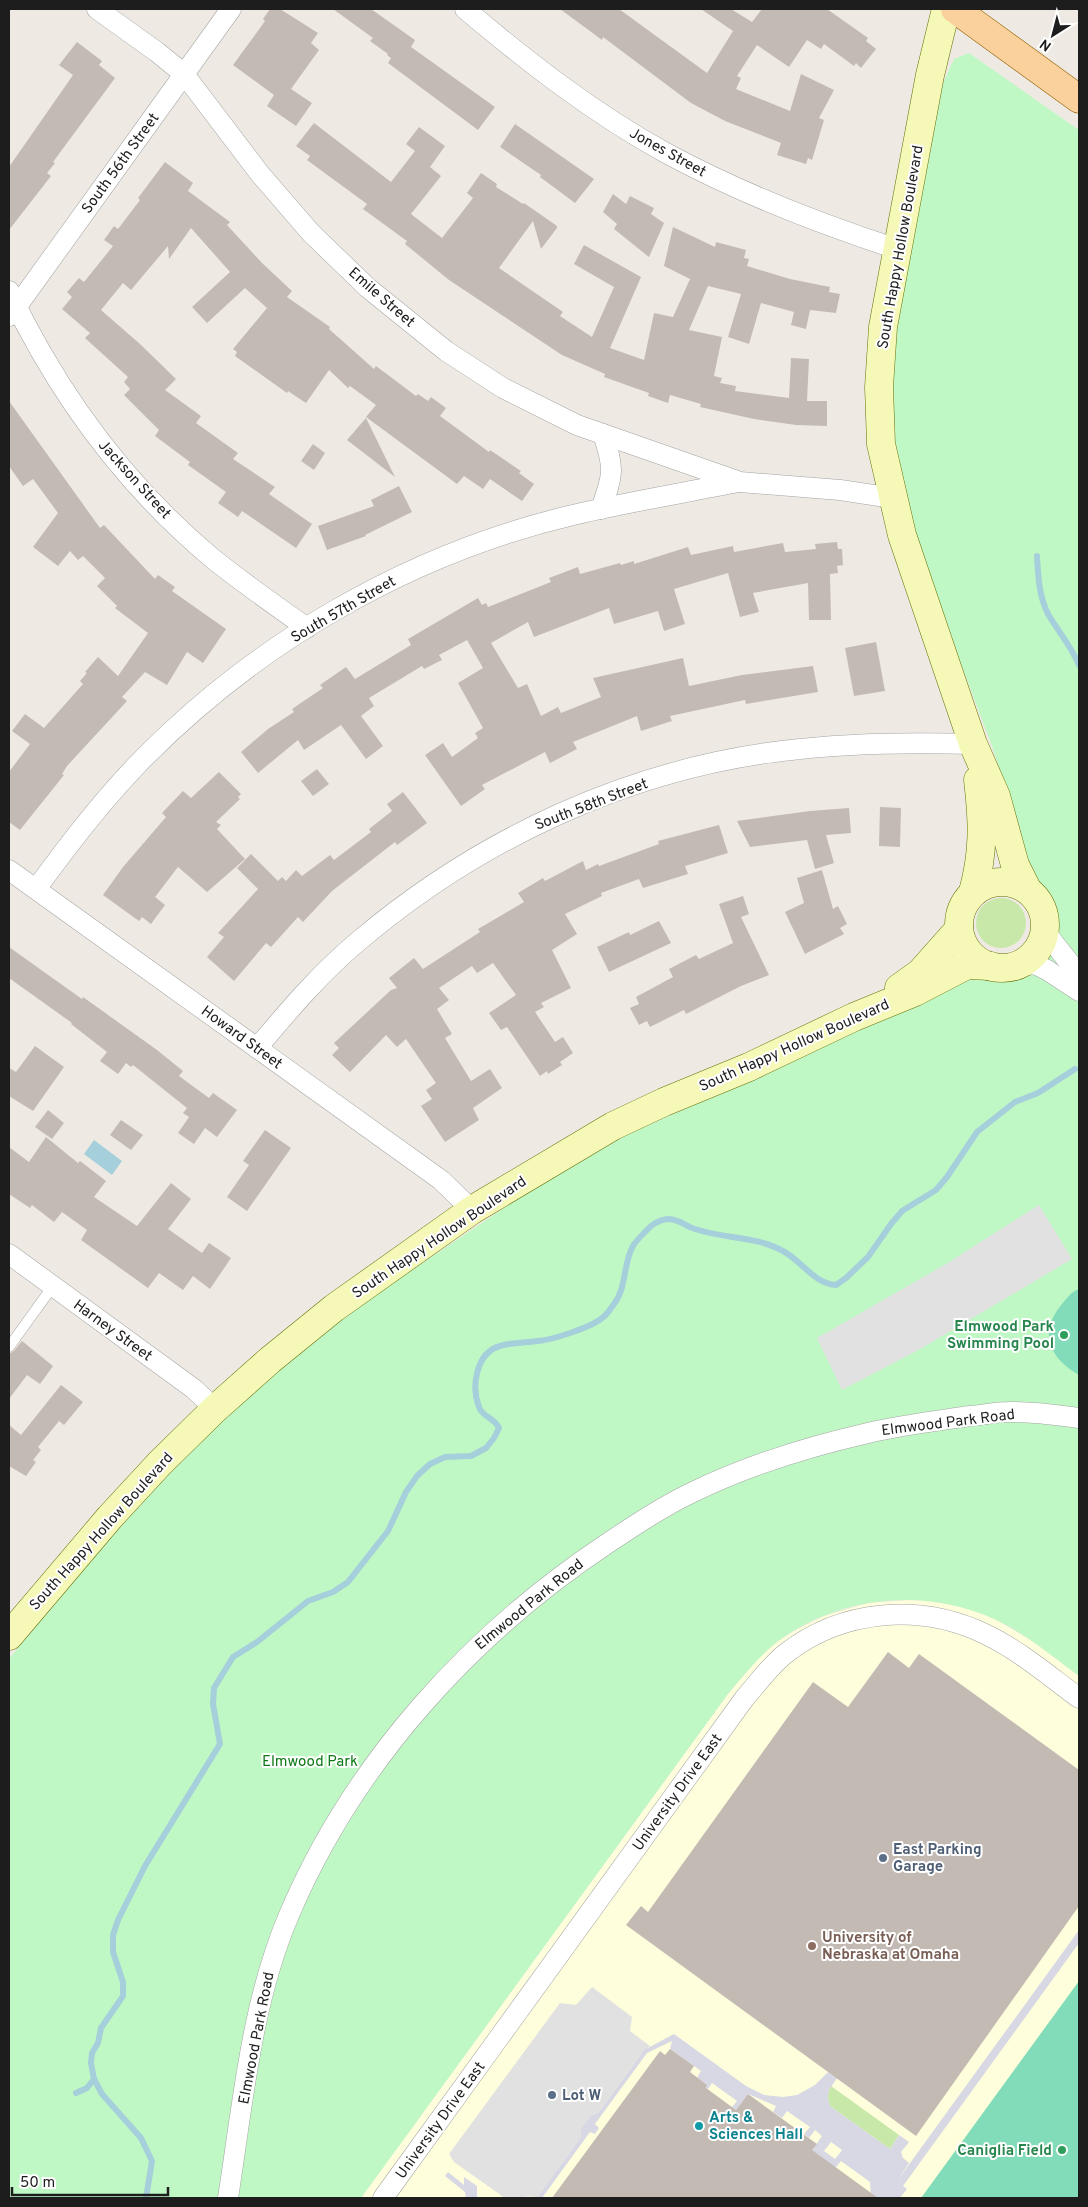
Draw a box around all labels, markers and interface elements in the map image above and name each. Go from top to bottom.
north arrow [1028,10,1078,60]
text: N [1037,34,1055,54]
street label: South 56th Street [78,110,164,218]
street label: Jones Street [626,124,709,182]
street label: South Happy Hollow Boulevard [874,144,929,351]
street label: Emile Street [344,264,418,332]
street label: Jackson Street [93,437,174,523]
street label: South 57th Street [288,573,400,648]
street label: South 58th Street [532,775,651,836]
street label: South Happy Hollow Boulevard [696,996,893,1097]
street label: Howard Street [197,1002,286,1074]
street label: South Happy Hollow Boulevard [349,1173,531,1304]
street label: Harney Street [69,1296,155,1366]
place label: Elmwood Park Swimming Pool [947,1318,1054,1354]
marker: Elmwood Park Swimming Pool [1058,1329,1070,1341]
street label: Elmwood Park Road [880,1406,1016,1441]
street label: South Happy Hollow Boulevard [26,1449,178,1615]
street label: Elmwood Park Road [472,1555,588,1655]
street label: University Drive East [629,1731,727,1855]
park label: Elmwood Park [262,1753,358,1772]
place label: East Parking Garage [893,1841,982,1877]
marker: East Parking Garage [877,1852,889,1864]
place label: University of Nebraska at Omaha [822,1929,959,1965]
marker: University of Nebraska at Omaha [806,1940,818,1952]
street label: Elmwood Park Road [235,1970,280,2106]
street label: University Drive East [392,2059,490,2183]
place label: Lot W [562,2087,601,2106]
marker: Lot W [546,2089,558,2101]
place label: Arts & Sciences Hall [709,2109,803,2145]
marker: Arts & Sciences Hall [693,2120,705,2132]
place label: Caniglia Field [957,2142,1052,2161]
marker: Caniglia Field [1056,2144,1068,2156]
scale bar [12,2164,169,2196]
text: 50 m [20,2174,55,2193]

